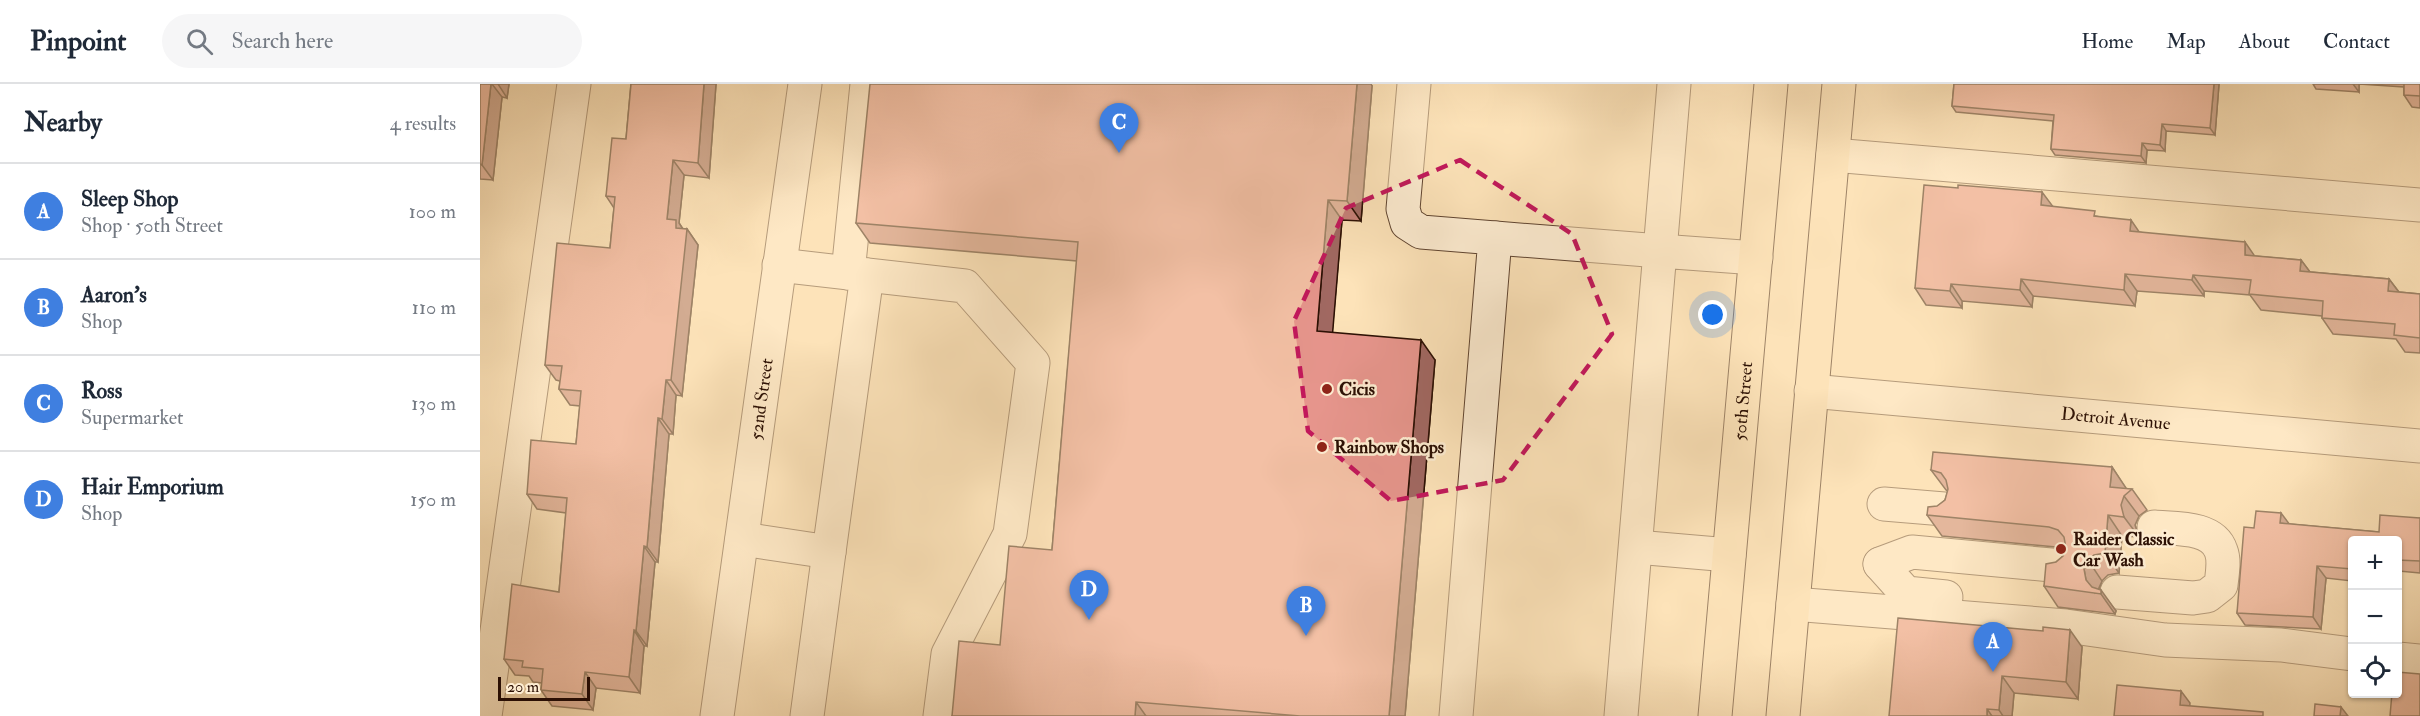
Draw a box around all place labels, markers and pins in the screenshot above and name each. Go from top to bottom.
pin: C [1100,104,1138,153]
place label: Cicis [1339,378,1375,401]
marker: Cicis [1320,382,1334,396]
place label: Rainbow Shops [1334,436,1444,459]
marker: Rainbow Shops [1315,440,1329,454]
place label: Raider Classic Car Wash [2073,528,2175,572]
marker: Raider Classic Car Wash [2054,542,2068,556]
pin: D [1070,570,1108,620]
pin: B [1286,586,1326,636]
pin: A [1974,622,2012,672]

